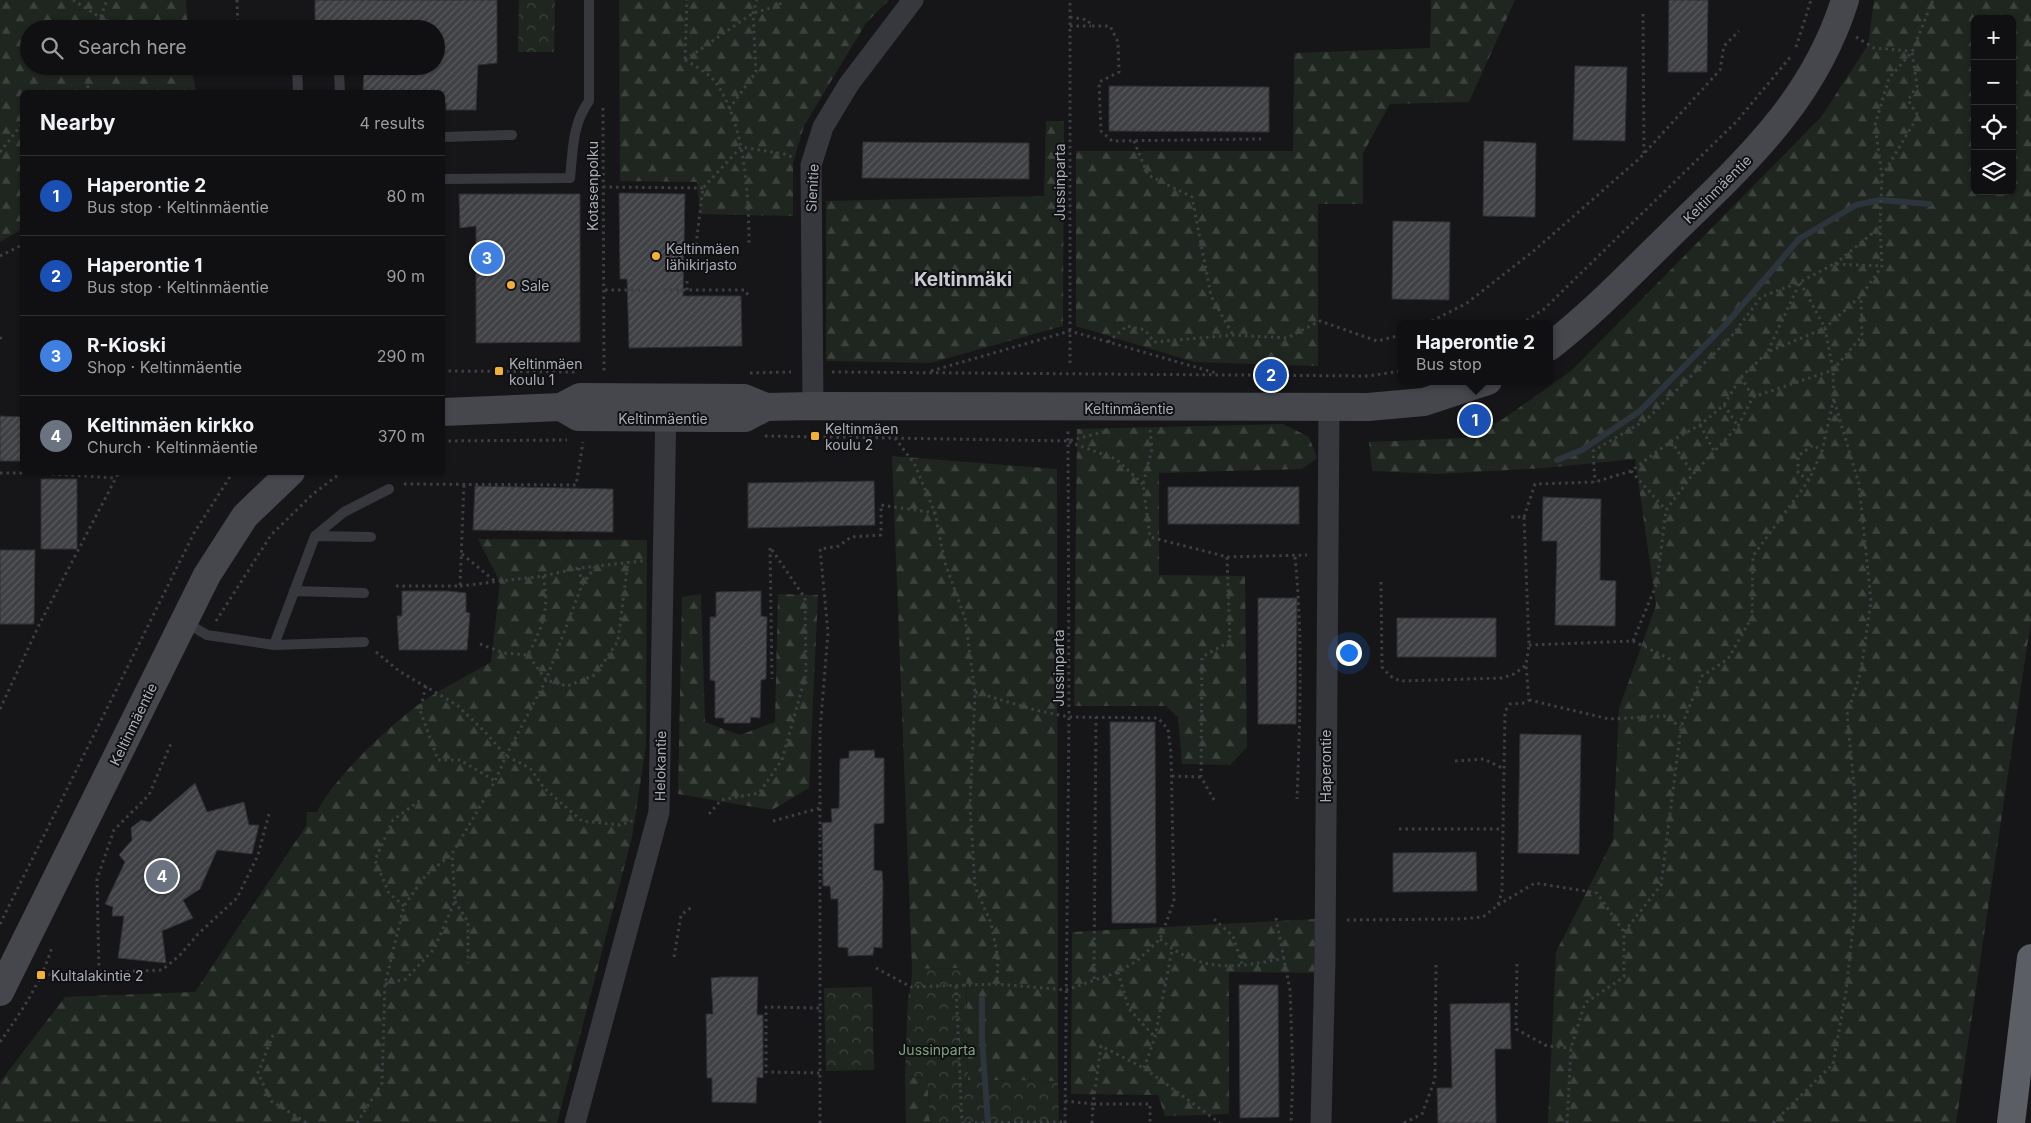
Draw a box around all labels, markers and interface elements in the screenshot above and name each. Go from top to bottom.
map controls [1971,15,2016,195]
button: + [1971,15,2016,60]
search box [20,20,445,75]
icon: search [38,34,66,62]
text: Search here [78,36,187,59]
button: − [1971,60,2016,105]
button: locate [1971,105,2016,150]
text: Nearby [40,110,115,135]
text: 4 results [360,113,425,133]
street label: Kotasenpolku [584,141,601,231]
street label: Jussinparta [1051,143,1068,221]
button: layers [1971,150,2016,195]
street label: Keltinmäentie [1679,151,1755,227]
street label: Sienitie [802,163,822,213]
text: Haperontie 2 [87,174,206,197]
text: 1 [53,186,59,206]
text: 80 m [386,186,425,206]
text: Bus stop · Keltinmäentie [87,197,269,217]
pin: 3 [471,239,503,277]
place label: Keltinmäen lähikirjasto [666,240,739,273]
marker: Keltinmäen lähikirjasto [650,250,662,262]
text: Haperontie 1 [87,254,202,277]
text: 2 [51,266,61,286]
text: 90 m [386,266,425,286]
district label: Keltinmäki [914,268,1012,291]
text: Bus stop · Keltinmäentie [87,277,269,297]
place label: Sale [521,277,549,294]
marker: Sale [505,279,517,291]
popup [1398,320,1553,385]
text: Haperontie 2 [1416,331,1535,354]
text: R-Kioski [87,334,166,357]
text: 3 [51,346,61,366]
text: 290 m [377,346,425,366]
text: Bus stop [1416,354,1482,374]
place label: Keltinmäen koulu 1 [509,355,582,388]
pin: 2 [1255,356,1287,394]
text: Shop · Keltinmäentie [87,357,242,377]
marker: Keltinmäen koulu 1 [493,365,505,377]
street label: Keltinmäentie [1084,400,1174,417]
pin: 1 [1459,401,1491,439]
street label: Keltinmäentie [618,410,708,427]
text: Keltinmäen kirkko [87,414,254,437]
place label: Keltinmäen koulu 2 [825,420,898,453]
text: 4 [51,426,61,446]
text: 370 m [378,426,425,446]
marker: Keltinmäen koulu 2 [809,430,821,442]
text: Church · Keltinmäentie [87,437,258,457]
street label: Jussinparta [1050,629,1067,707]
your location [1336,640,1362,666]
street label: Keltinmäentie [106,680,160,768]
street label: Haperontie [1317,730,1334,802]
street label: Helokantie [651,731,669,801]
pin: 4 [146,857,178,895]
place label: Kultalakintie 2 [51,967,144,984]
marker: Kultalakintie 2 [35,969,47,981]
park label: Jussinparta [898,1041,976,1058]

